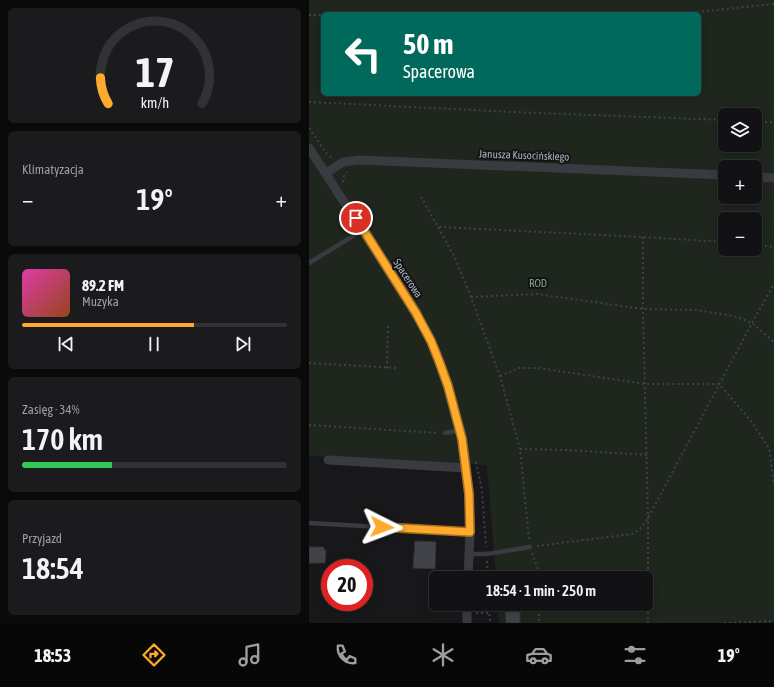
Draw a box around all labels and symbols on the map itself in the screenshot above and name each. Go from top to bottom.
street label: Janusza Kusocińskiego [478,147,570,163]
pin [339,201,373,235]
street label: Spacerowa [391,256,425,300]
park label: ROD [529,277,547,289]
position arrow [361,506,403,548]
speed limit sign: 20 [321,559,373,611]

